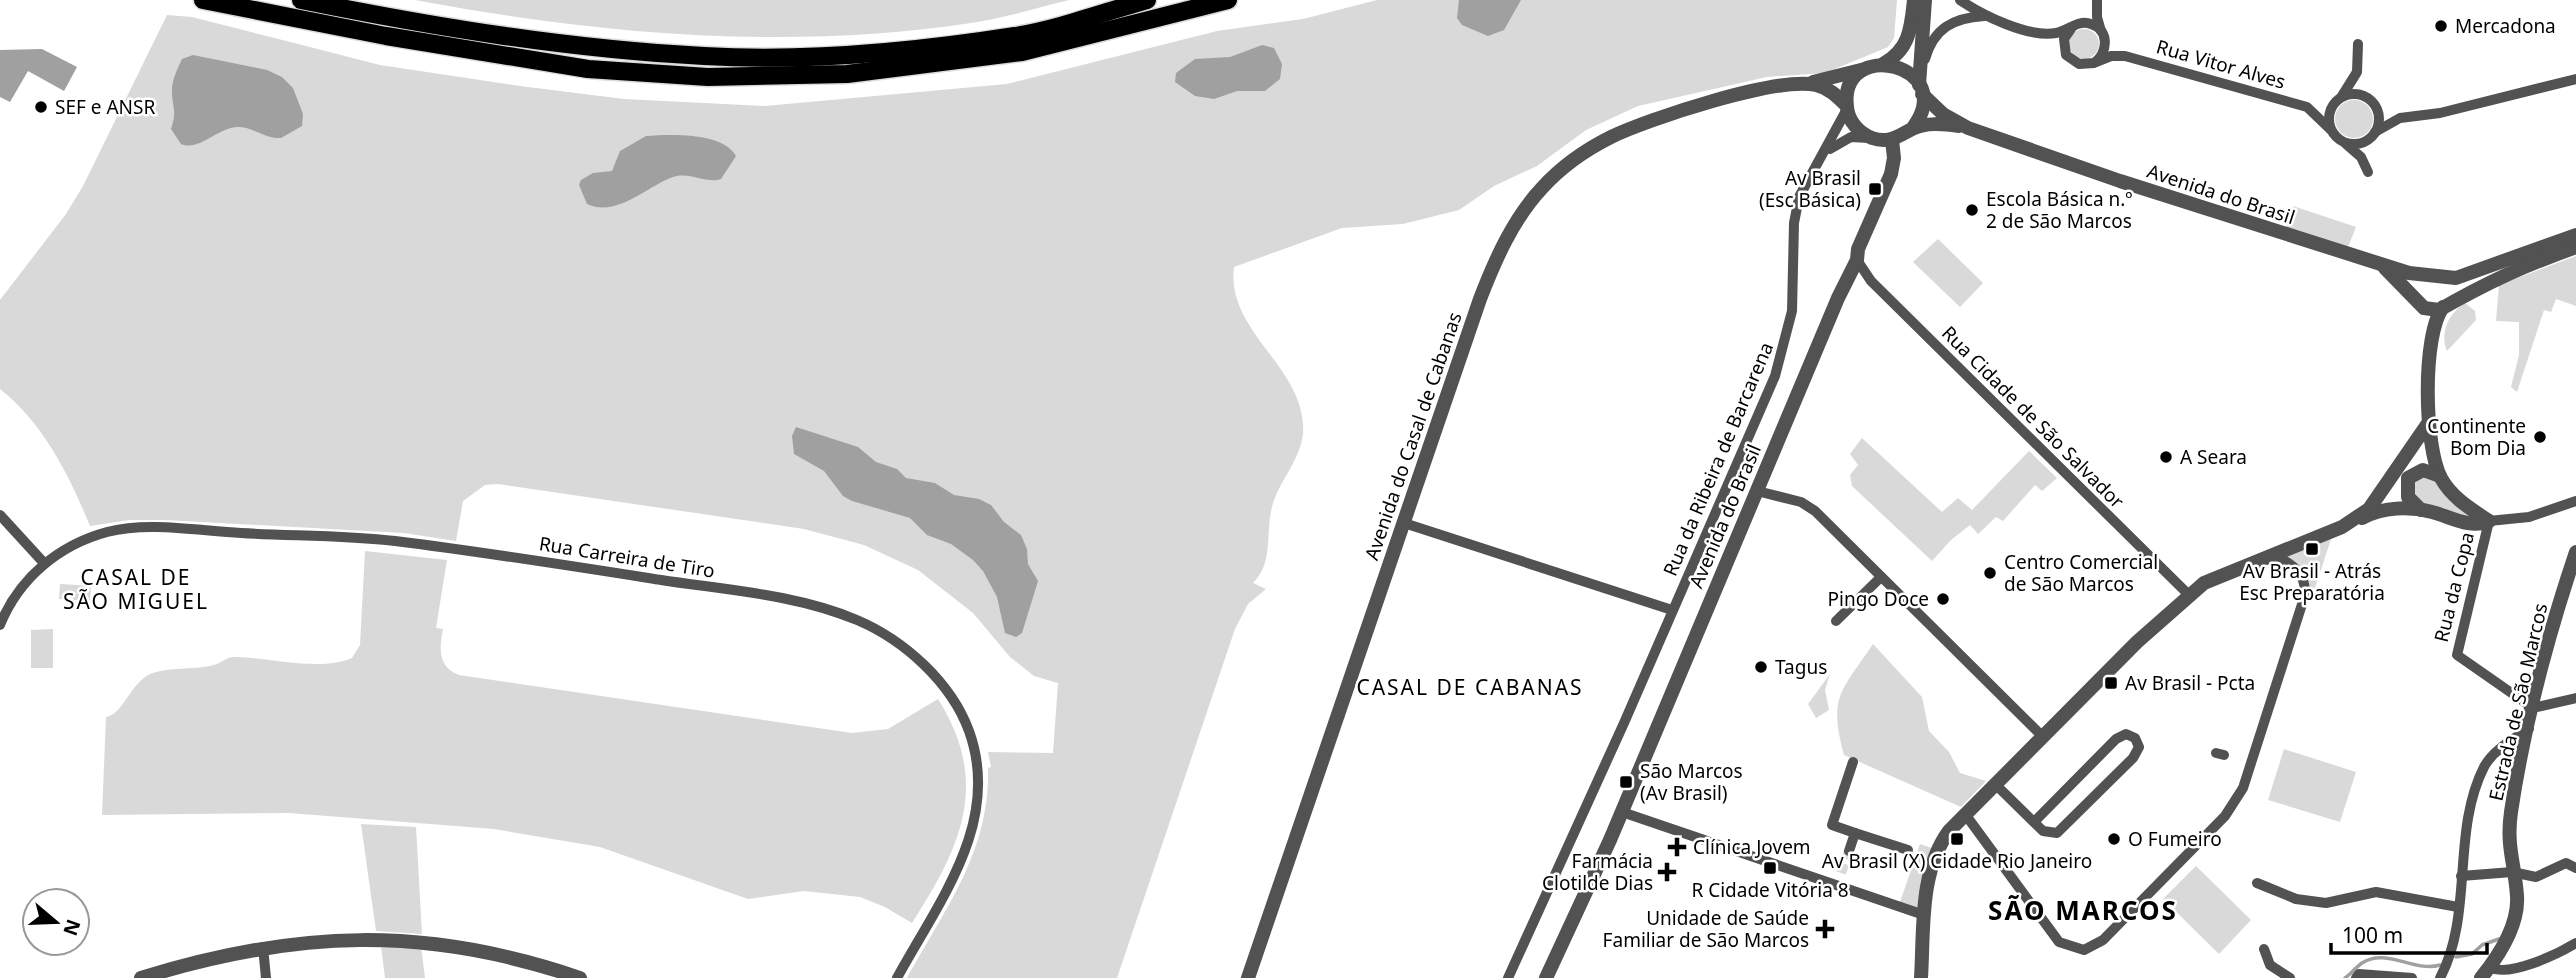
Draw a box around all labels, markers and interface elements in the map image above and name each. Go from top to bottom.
place label: Mercadona [2455,13,2556,39]
marker: Mercadona [2433,18,2449,34]
street label: Rua Vitor Alves [2153,33,2289,95]
place label: SEF e ANSR [55,94,155,120]
marker: SEF e ANSR [33,99,49,115]
street label: Avenida do Brasil [2144,158,2298,230]
place label: Av Brasil (Esc Básica) [1759,165,1861,213]
marker: Av Brasil (Esc Básica) [1867,181,1883,197]
place label: Escola Básica n.º 2 de São Marcos [1986,186,2133,234]
marker: Escola Básica n.º 2 de São Marcos [1964,202,1980,218]
street label: Avenida do Casal de Cabanas [1358,309,1468,563]
street label: Rua Cidade de São Salvador [1936,320,2130,514]
street label: Rua da Ribeira de Barcarena [1657,338,1779,580]
place label: Continente Bom Dia [2427,413,2526,461]
marker: Continente Bom Dia [2532,429,2548,445]
street label: Avenida do Brasil [1683,440,1767,592]
place label: A Seara [2180,444,2247,470]
marker: A Seara [2158,449,2174,465]
street label: Rua da Copa [2428,529,2480,645]
street label: Rua Carreira de Tiro [537,530,717,584]
marker: Av Brasil - Atrás Esc Preparatória [2304,541,2320,557]
place label: Centro Comercial de São Marcos [2004,549,2158,597]
place label: Av Brasil - Atrás Esc Preparatória [2239,558,2385,606]
district label: CASAL DE SÃO MIGUEL [63,563,209,615]
marker: Centro Comercial de São Marcos [1982,565,1998,581]
place label: Pingo Doce [1828,586,1929,612]
marker: Pingo Doce [1935,591,1951,607]
street label: Estrada de São Marcos [2483,601,2553,803]
place label: Tagus [1775,654,1827,680]
marker: Tagus [1753,659,1769,675]
place label: Av Brasil - Pcta [2125,670,2255,696]
district label: CASAL DE CABANAS [1356,673,1584,701]
marker: Av Brasil - Pcta [2103,675,2119,691]
place label: São Marcos (Av Brasil) [1640,758,1743,806]
marker: São Marcos (Av Brasil) [1618,774,1634,790]
place label: O Fumeiro [2128,826,2222,852]
marker: Av Brasil (X) Cidade Rio Janeiro [1949,831,1965,847]
marker: O Fumeiro [2106,831,2122,847]
place label: Clínica Jovem [1693,834,1811,860]
marker: Clínica Jovem [1667,837,1687,857]
place label: Farmácia Clotilde Dias [1542,848,1653,896]
place label: Av Brasil (X) Cidade Rio Janeiro [1822,848,2092,874]
marker: R Cidade Vitória 8 [1762,860,1778,876]
marker: Farmácia Clotilde Dias [1659,864,1675,880]
place label: R Cidade Vitória 8 [1691,877,1849,903]
north arrow [21,887,91,957]
district label: SÃO MARCOS [1988,892,2178,928]
place label: Unidade de Saúde Familiar de São Marcos [1603,905,1809,953]
scale bar [2331,912,2487,956]
text: N [57,916,87,939]
marker: Unidade de Saúde Familiar de São Marcos [1815,919,1835,939]
text: 100 m [2342,921,2403,949]

